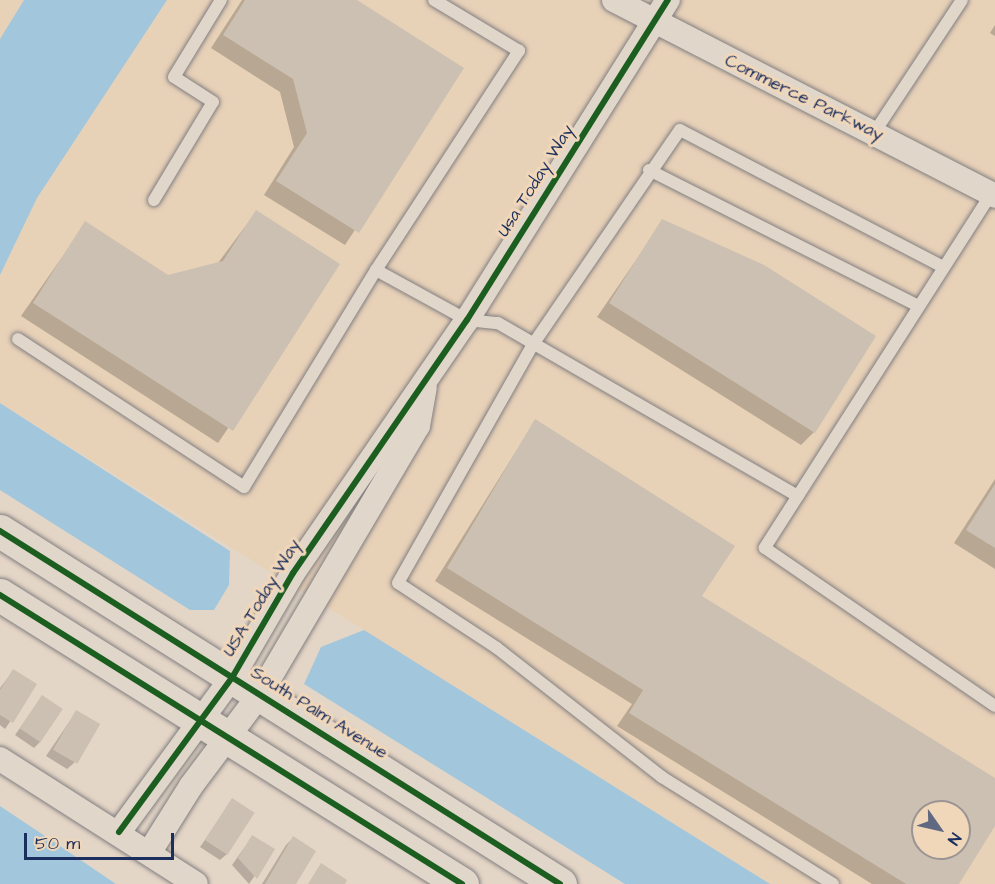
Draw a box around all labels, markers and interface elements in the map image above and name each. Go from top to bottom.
street label: Commerce Parkway [721,50,887,146]
street label: Usa Today Way [493,121,579,241]
street label: USA Today Way [218,535,306,661]
street label: South Palm Avenue [247,662,391,764]
north arrow [911,800,971,860]
scale bar [27,821,177,859]
text: N [942,829,966,849]
text: 50 m [35,831,80,856]

